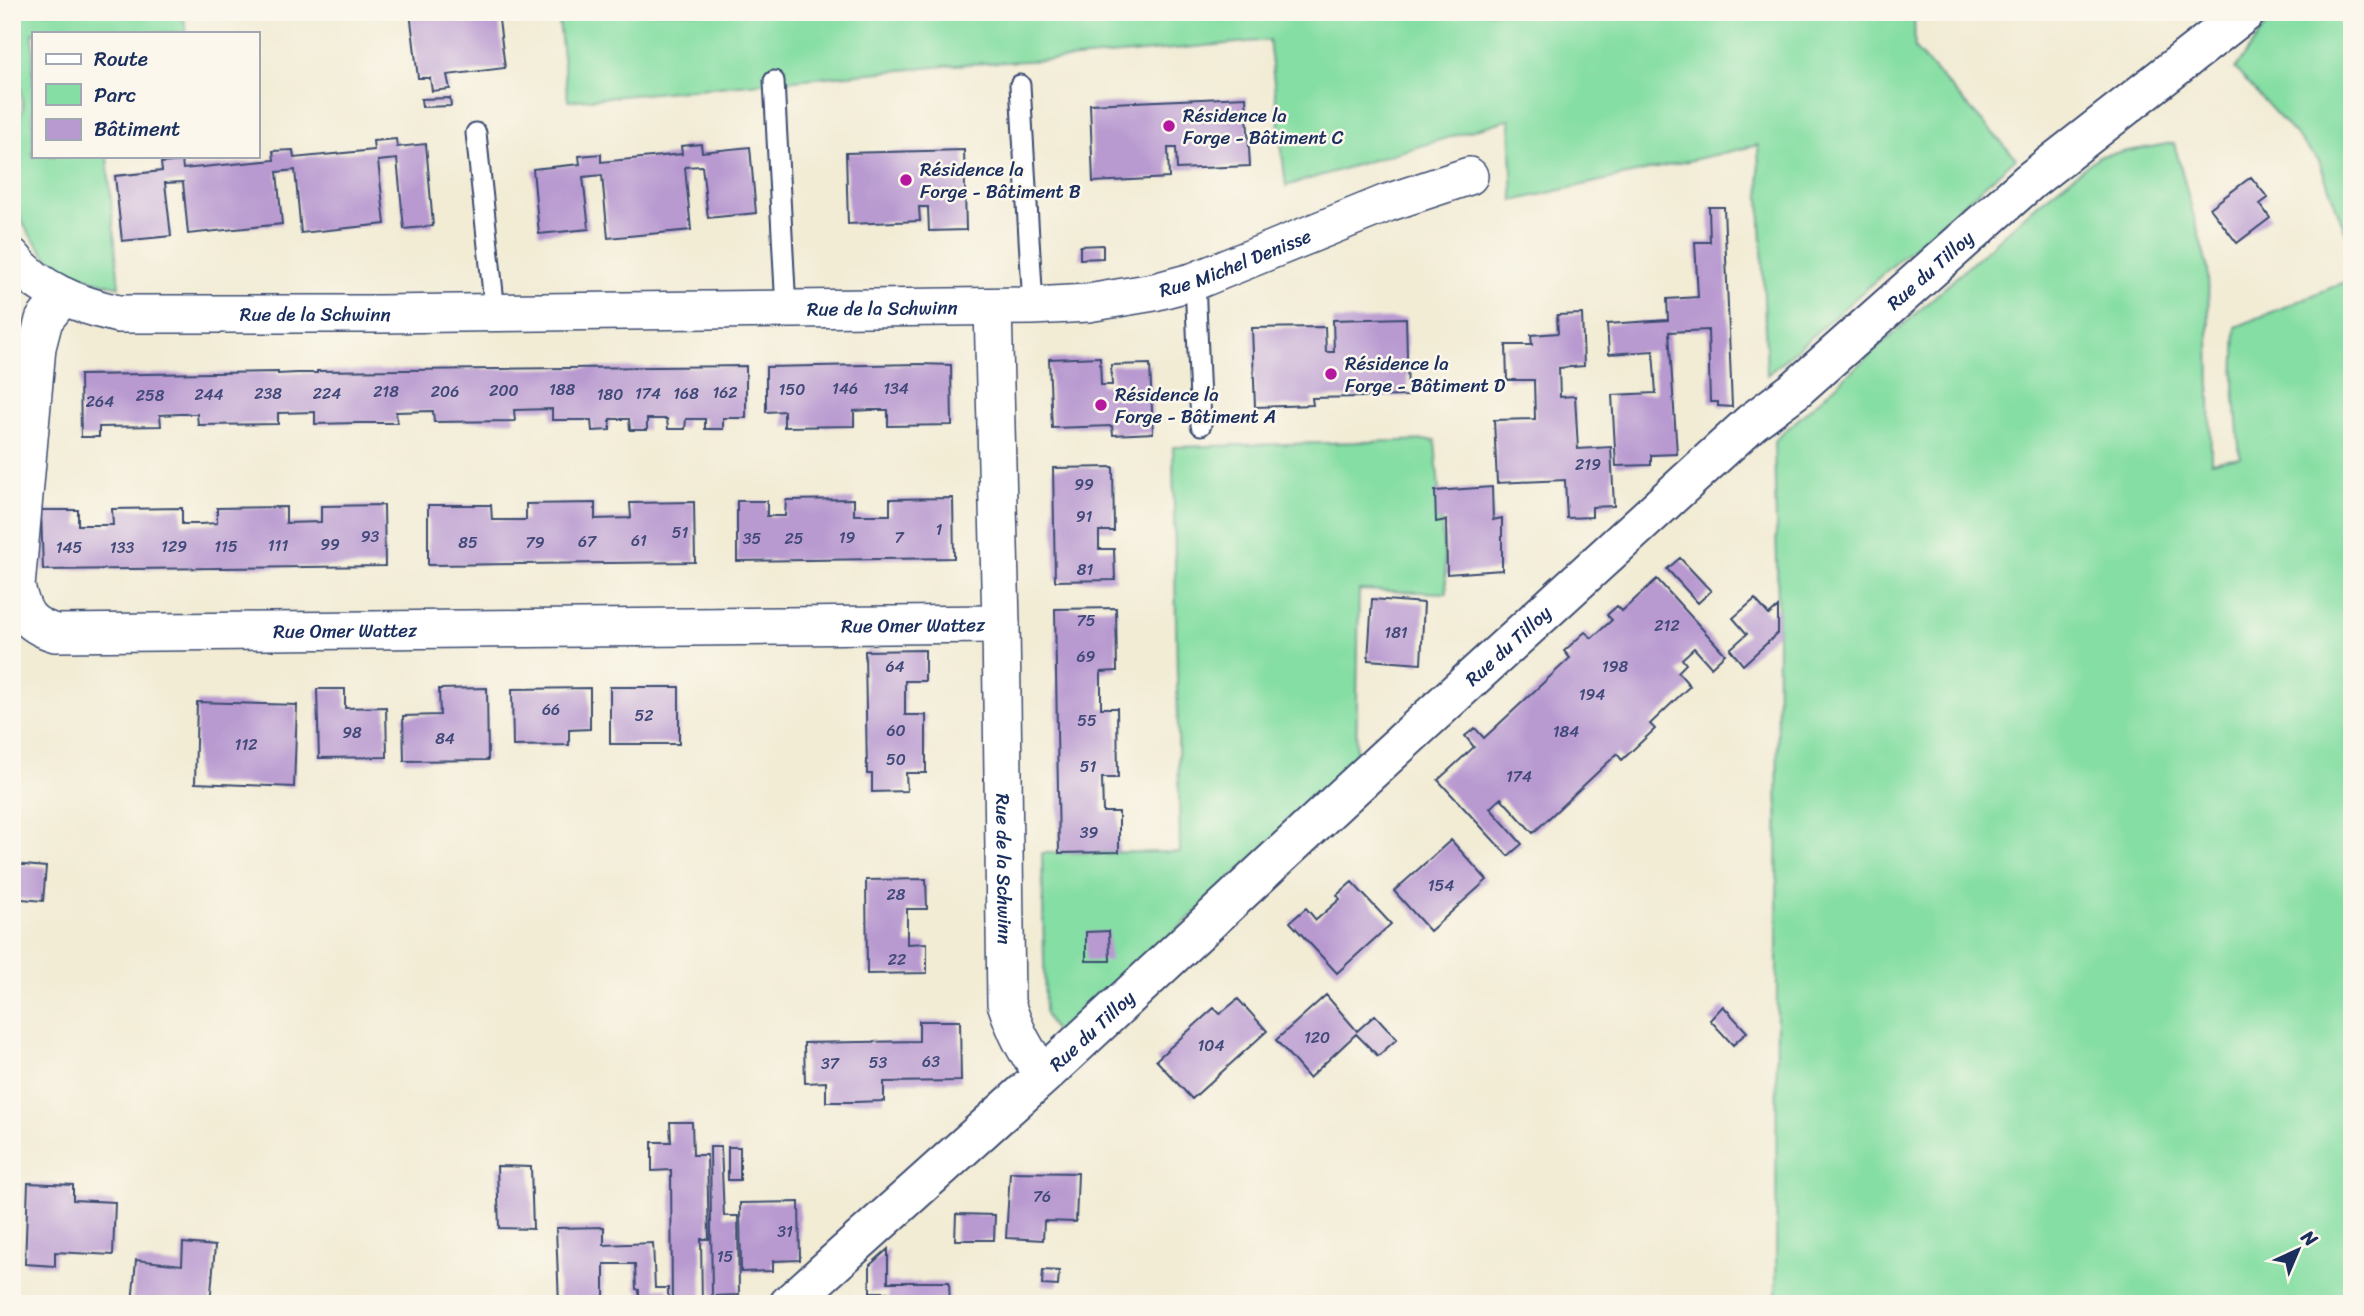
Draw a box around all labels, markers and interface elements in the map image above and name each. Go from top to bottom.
legend [32,32,259,158]
text: Route [94,40,148,78]
text: Parc [94,76,136,114]
place label: Résidence la Forge - Bâtiment C [1183,99,1344,154]
text: Bâtiment [94,110,180,148]
marker: Résidence la Forge - Bâtiment C [1161,118,1177,134]
place label: Résidence la Forge - Bâtiment B [920,153,1081,208]
marker: Résidence la Forge - Bâtiment B [898,172,914,188]
street label: Rue Michel Denisse [1156,219,1317,307]
street label: Rue du Tilloy [1879,222,1982,319]
street label: Rue de la Schwinn [807,291,958,326]
street label: Rue de la Schwinn [240,298,391,331]
place label: Résidence la Forge - Bâtiment D [1345,347,1506,402]
marker: Résidence la Forge - Bâtiment D [1323,366,1339,382]
house number: 146 [832,374,858,403]
house number: 134 [883,374,909,403]
house number: 188 [549,375,575,404]
house number: 150 [779,375,805,404]
house number: 200 [489,376,519,405]
house number: 218 [373,377,399,406]
house number: 206 [431,377,459,406]
house number: 162 [712,378,738,407]
place label: Résidence la Forge - Bâtiment A [1115,378,1276,433]
house number: 238 [254,379,282,408]
house number: 224 [313,379,341,408]
house number: 174 [635,379,661,408]
house number: 168 [673,379,699,408]
house number: 244 [194,380,224,409]
house number: 180 [597,380,623,409]
house number: 258 [136,381,165,410]
house number: 264 [86,387,114,416]
marker: Résidence la Forge - Bâtiment A [1093,397,1109,413]
house number: 219 [1575,450,1601,479]
house number: 99 [1074,470,1094,499]
house number: 91 [1076,502,1092,531]
house number: 1 [936,515,943,544]
house number: 51 [672,518,688,547]
house number: 93 [361,522,380,551]
house number: 19 [839,523,856,552]
house number: 7 [894,523,904,552]
house number: 35 [743,524,762,553]
house number: 25 [784,524,804,553]
house number: 61 [631,526,647,555]
house number: 67 [578,527,597,556]
house number: 85 [458,528,478,557]
house number: 79 [526,528,545,557]
house number: 99 [320,530,340,559]
house number: 111 [268,531,288,560]
house number: 129 [161,532,187,561]
house number: 115 [214,532,238,561]
house number: 145 [56,533,83,562]
house number: 133 [110,533,134,562]
house number: 81 [1077,555,1093,584]
street label: Rue du Tilloy [1457,597,1559,694]
house number: 75 [1077,606,1096,635]
street label: Rue Omer Wattez [841,608,986,643]
house number: 212 [1654,611,1680,640]
street label: Rue Omer Wattez [273,614,418,648]
house number: 181 [1384,618,1408,647]
house number: 69 [1077,642,1096,671]
house number: 64 [885,652,905,681]
house number: 198 [1602,652,1629,681]
house number: 194 [1579,680,1605,709]
house number: 66 [542,695,560,724]
house number: 52 [634,701,654,730]
house number: 55 [1077,706,1097,735]
house number: 60 [886,716,906,745]
house number: 184 [1553,717,1579,746]
house number: 98 [342,718,362,747]
house number: 84 [435,724,455,753]
house number: 112 [235,730,257,759]
house number: 50 [886,745,906,774]
house number: 51 [1080,752,1096,781]
house number: 174 [1506,762,1532,791]
street label: Rue de la Schwinn [986,793,1021,945]
house number: 39 [1080,818,1098,847]
house number: 154 [1428,871,1454,900]
house number: 28 [887,880,906,909]
house number: 22 [888,945,906,974]
street label: Rue du Tilloy [1041,982,1143,1080]
house number: 120 [1304,1023,1330,1052]
house number: 104 [1198,1031,1224,1060]
house number: 63 [922,1047,940,1076]
house number: 53 [869,1048,887,1077]
house number: 37 [821,1049,840,1078]
house number: 76 [1033,1182,1051,1211]
north arrow [2262,1214,2332,1284]
house number: 31 [777,1217,793,1246]
text: N [2293,1221,2326,1255]
house number: 15 [717,1242,734,1271]

